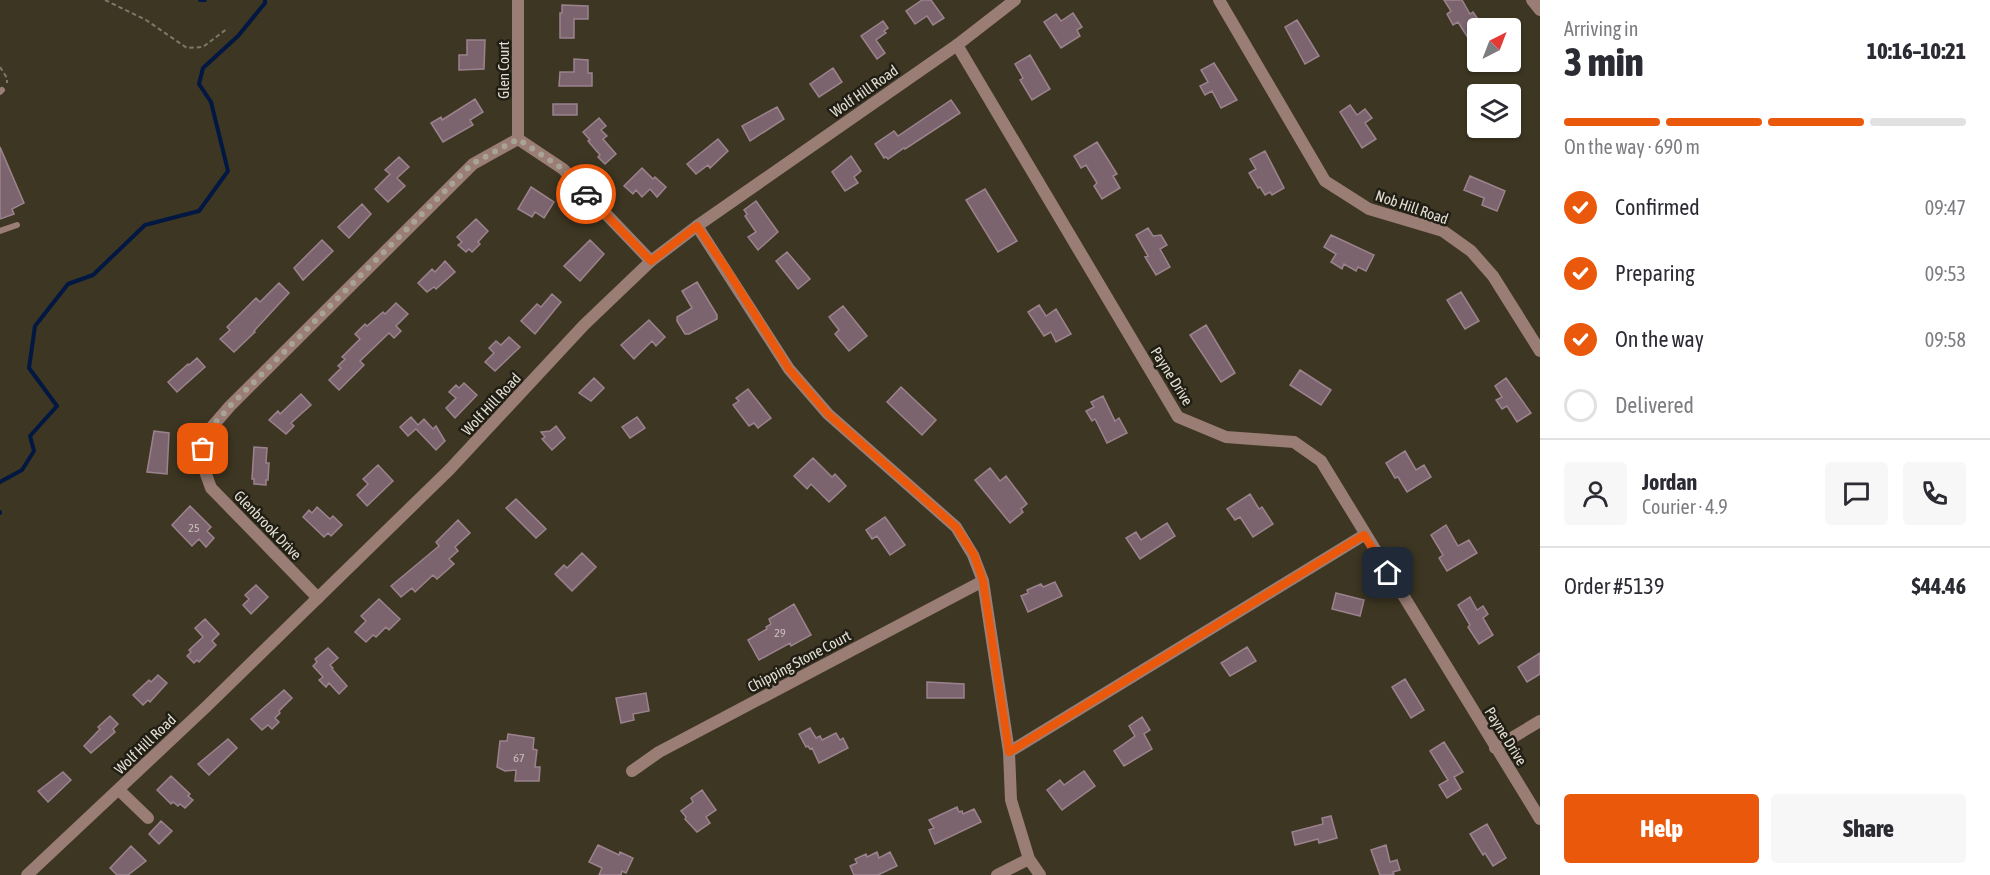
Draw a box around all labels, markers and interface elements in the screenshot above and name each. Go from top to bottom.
text: Arriving in [1564,17,1638,40]
north arrow [1467,18,1521,72]
map controls [1467,18,1521,138]
text: 10:16–10:21 [1867,38,1966,64]
text: 3 min [1564,40,1644,84]
street label: Glen Court [495,41,512,99]
street label: Wolf Hill Road [827,62,901,120]
button: layers [1467,84,1521,138]
text: On the way · 690 m [1564,135,1700,158]
courier [556,164,616,224]
icon: car [570,178,603,211]
street label: Nob Hill Road [1373,187,1451,227]
icon: check [1564,191,1597,224]
text: Confirmed [1615,194,1700,220]
text: 09:47 [1925,196,1966,219]
icon: check [1564,257,1597,290]
text: Preparing [1615,260,1695,286]
text: 09:53 [1925,262,1966,285]
icon: check [1564,323,1597,356]
text: On the way [1615,326,1704,352]
text: 09:58 [1925,328,1966,351]
street label: Payne Drive [1147,344,1197,408]
street label: Wolf Hill Road [458,370,524,438]
text: Delivered [1615,392,1694,418]
pin [177,423,228,474]
icon: bag [186,432,219,465]
button: person [1564,462,1627,525]
button: chat [1825,462,1888,525]
button: phone [1903,462,1966,525]
text: Jordan [1642,469,1697,495]
street label: Glenbrook Drive [231,487,305,563]
text: Courier · 4.9 [1642,495,1728,518]
house number: 25 [188,521,200,535]
pin [1362,547,1413,598]
icon: home [1371,556,1404,589]
text: Order #5139 [1564,573,1664,599]
text: $44.46 [1911,573,1966,599]
house number: 29 [774,626,786,640]
street label: Chipping Stone Court [745,627,853,695]
street label: Payne Drive [1481,704,1531,768]
street label: Wolf Hill Road [111,711,179,777]
house number: 67 [513,751,525,765]
button: Help [1564,794,1759,863]
button: Share [1771,794,1966,863]

